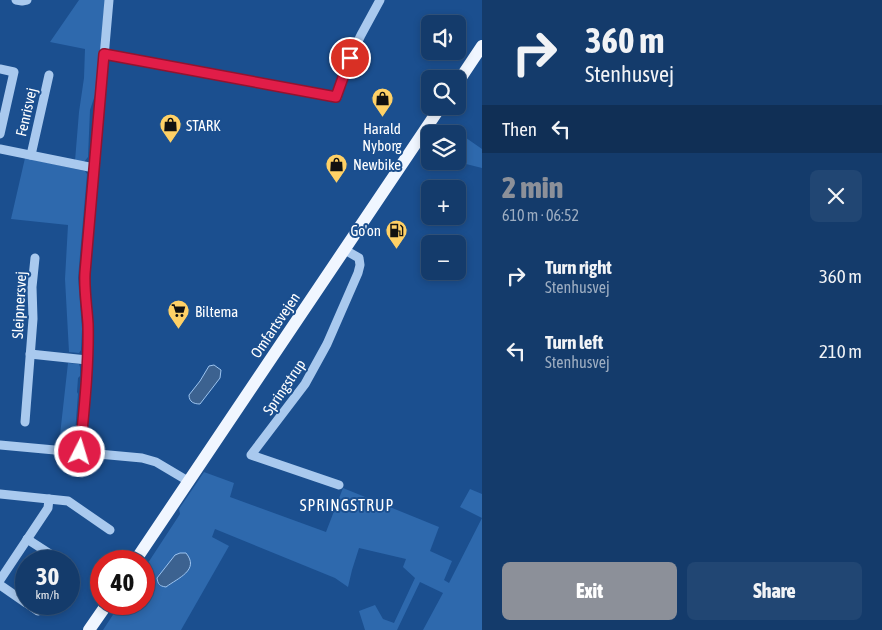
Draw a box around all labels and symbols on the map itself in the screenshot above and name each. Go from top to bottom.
pin [329,37,371,79]
street label: Fenrisvej [12,86,40,138]
shop icon: Harald Nyborg [370,87,394,118]
shop icon: STARK [158,113,182,144]
place label: STARK [186,117,221,134]
place label: Harald Nyborg [362,120,402,154]
shop icon: Newbike [325,152,349,183]
place label: Newbike [353,156,401,173]
fuel station icon: Go'on [385,218,409,249]
place label: Go'on [350,222,381,239]
street label: Sleipnersvej [9,271,29,339]
street label: Omfartsvejen [247,289,303,361]
supermarket icon: Biltema [167,299,191,330]
place label: Biltema [195,303,238,320]
street label: Springstrup [259,356,309,418]
position arrow [53,425,105,477]
district label: SPRINGSTRUP [300,496,394,514]
speed limit sign: 40 [90,550,155,615]

